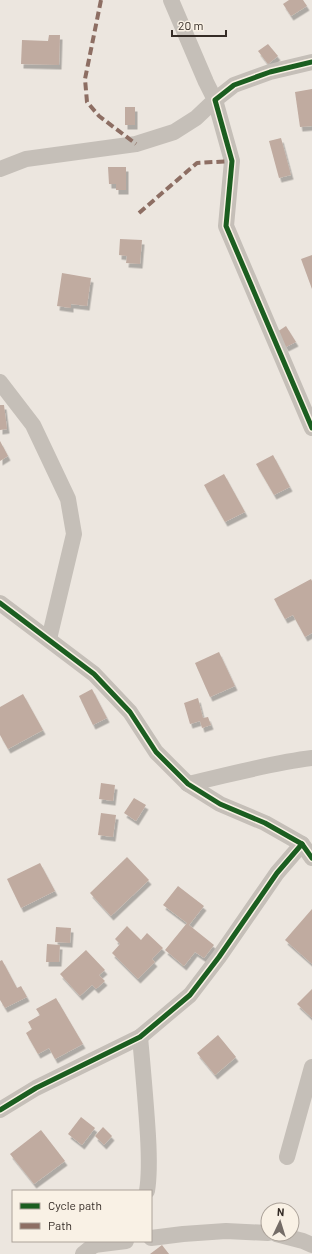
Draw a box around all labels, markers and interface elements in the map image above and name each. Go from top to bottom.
scale bar [172,12,226,38]
text: 20 m [178,18,204,32]
legend [12,1190,152,1242]
text: Cycle path [48,1198,102,1212]
north arrow [260,1202,300,1242]
text: N [277,1205,285,1218]
text: Path [48,1218,72,1232]

